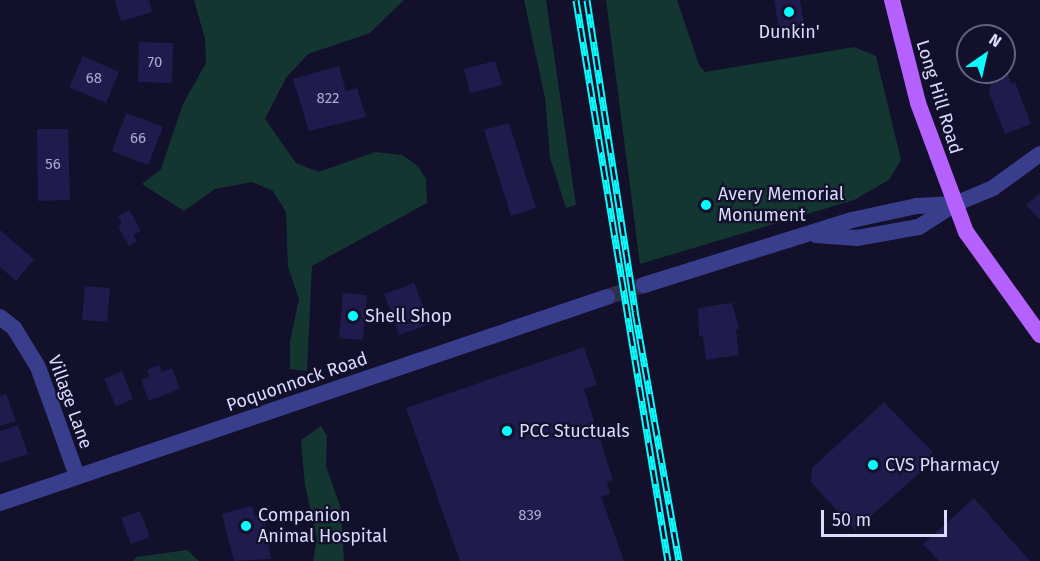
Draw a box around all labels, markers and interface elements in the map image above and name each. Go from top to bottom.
marker: Dunkin' [782,5,796,19]
place label: Dunkin' [758,21,820,43]
north arrow [956,24,1016,84]
text: N [986,29,1005,51]
street label: Long Hill Road [911,37,967,157]
house number: 70 [148,54,162,72]
house number: 68 [86,70,102,88]
house number: 822 [317,90,339,108]
house number: 66 [130,130,146,148]
house number: 56 [45,156,61,174]
place label: Avery Memorial Monument [718,184,844,226]
marker: Avery Memorial Monument [699,198,713,212]
place label: Shell Shop [365,305,452,327]
marker: Shell Shop [346,309,360,323]
street label: Poquonnock Road [224,348,370,416]
street label: Village Lane [43,352,97,452]
place label: PCC Stuctuals [519,420,630,442]
marker: PCC Stuctuals [500,424,514,438]
place label: CVS Pharmacy [885,454,999,476]
marker: CVS Pharmacy [866,458,880,472]
scale bar [824,498,950,536]
place label: Companion Animal Hospital [258,505,387,548]
house number: 839 [518,507,542,525]
text: 50 m [832,509,871,531]
marker: Companion Animal Hospital [239,519,253,533]

